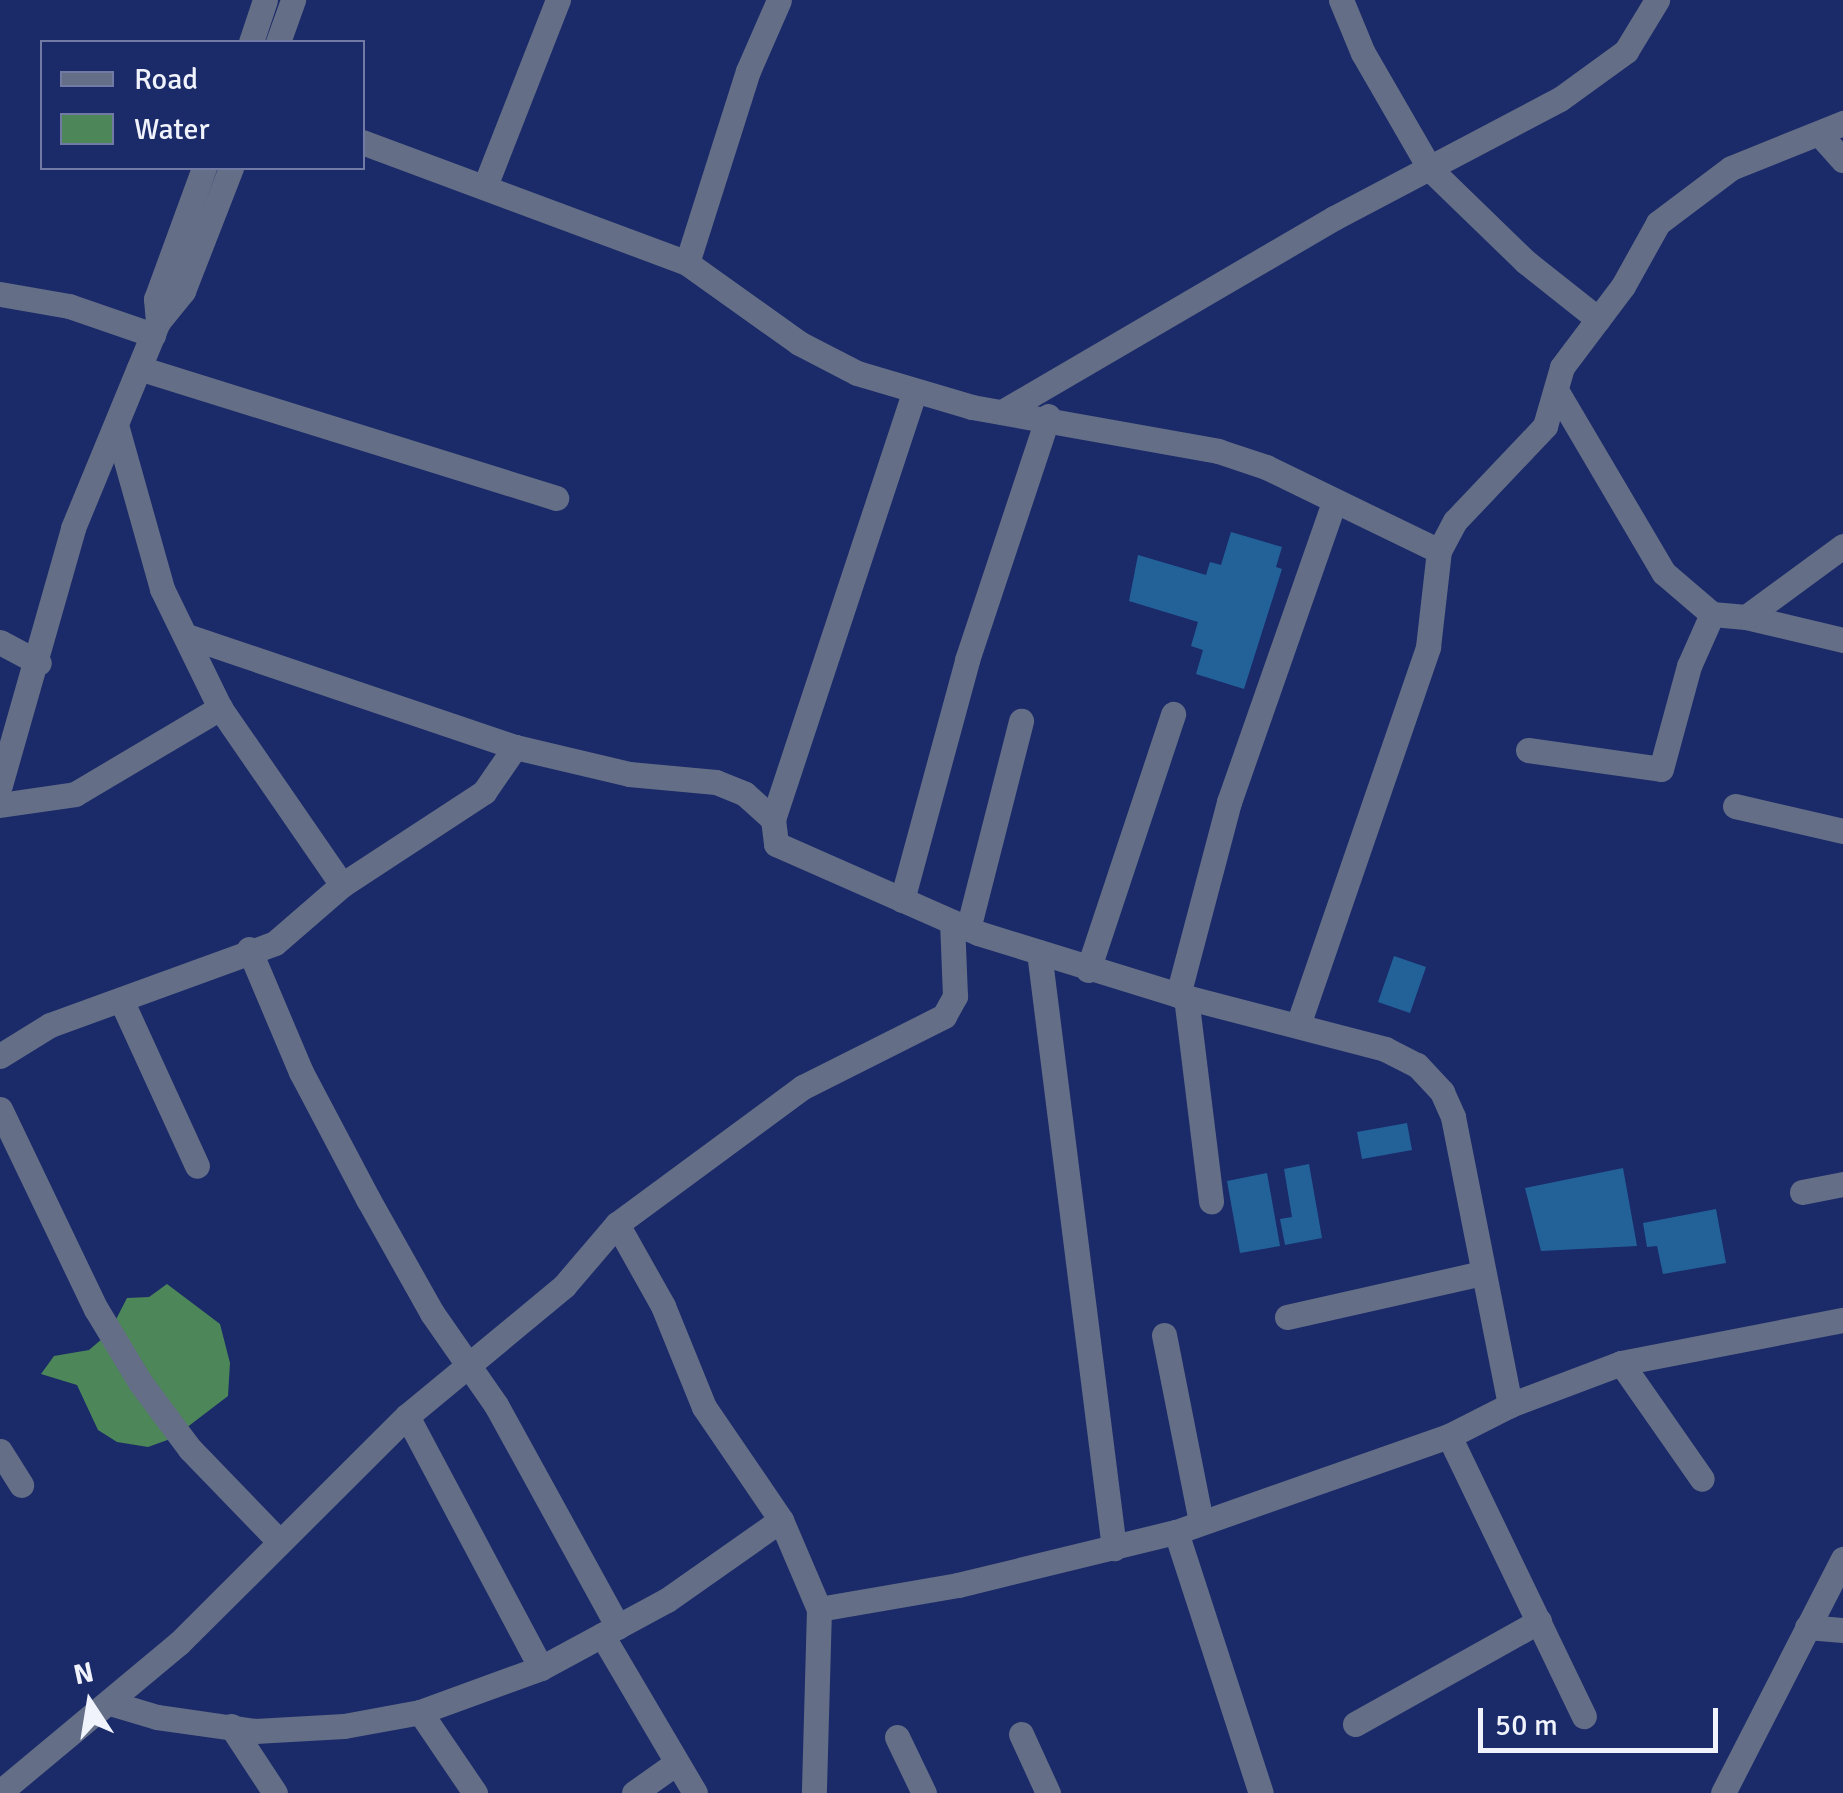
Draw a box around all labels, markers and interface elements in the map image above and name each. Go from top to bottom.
legend [40,40,365,170]
text: Road [134,61,198,98]
text: Water [134,111,210,148]
north arrow [40,1653,140,1753]
text: N [71,1655,97,1692]
scale bar [1483,1688,1723,1750]
text: 50 m [1495,1707,1558,1744]

